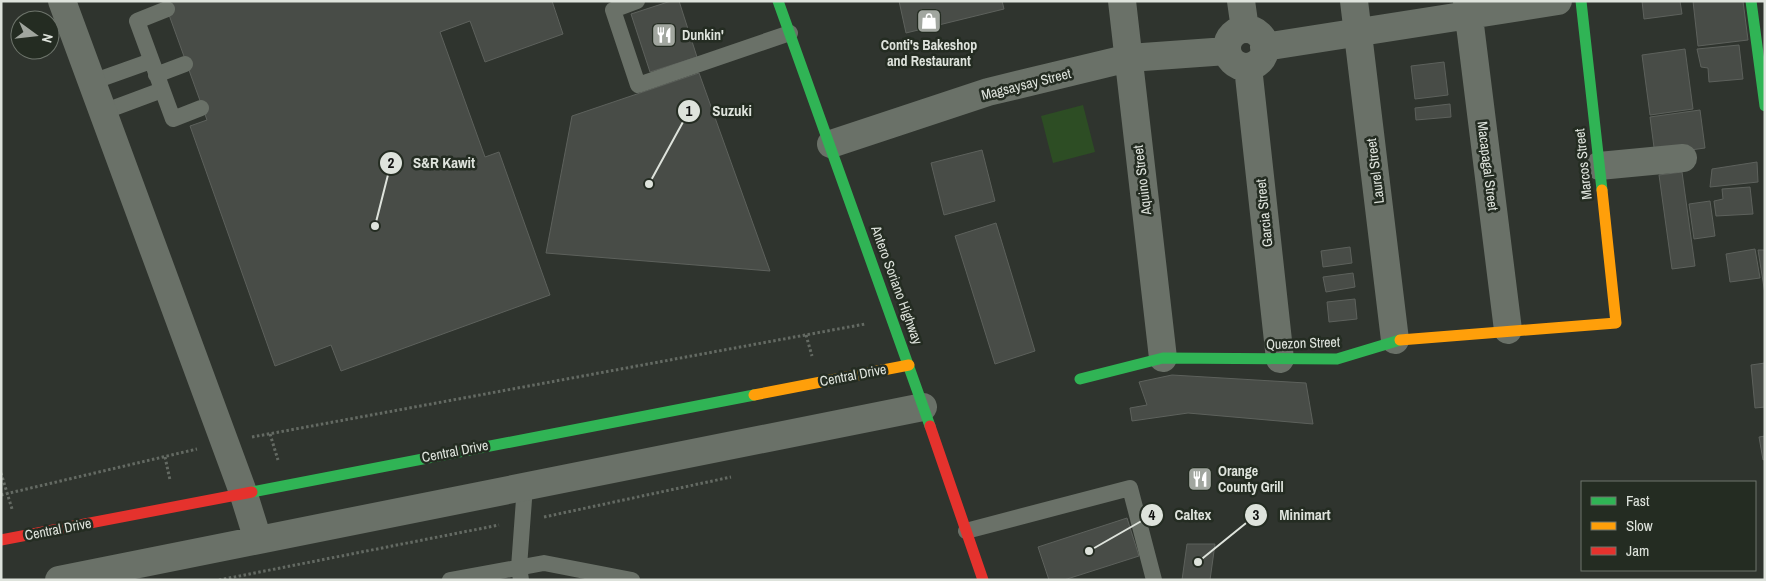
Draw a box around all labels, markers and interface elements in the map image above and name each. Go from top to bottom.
shop icon: Conti's Bakeshop and Restaurant [916,8,942,34]
north arrow [10,10,60,60]
restaurant icon: Dunkin' [651,22,677,48]
place label: Dunkin' [682,26,724,44]
text: N [38,32,57,45]
place label: Conti's Bakeshop and Restaurant [881,36,977,70]
street label: Magsaysay Street [979,64,1073,104]
callout: Suzuki [677,96,761,126]
text: 1 [686,100,693,121]
text: Suzuki [712,100,752,121]
street label: Macapagal Street [1474,120,1502,212]
street label: Marcos Street [1570,128,1596,200]
street label: Laurel Street [1362,137,1388,205]
street label: Aquino Street [1129,144,1155,217]
callout: S&R Kawit [378,148,485,178]
text: 2 [388,152,395,173]
text: S&R Kawit [413,152,475,173]
street label: Garcia Street [1251,178,1277,248]
street label: Antero Soriano Highway [867,222,927,347]
street label: Quezon Street [1266,333,1340,353]
street label: Central Drive [818,360,888,390]
street label: Central Drive [420,436,490,466]
place label: Orange County Grill [1218,462,1284,496]
restaurant icon: Orange County Grill [1187,466,1213,492]
legend [1581,481,1756,571]
text: Fast [1626,490,1650,511]
callout: Caltex [1140,500,1222,530]
callout: Minimart [1244,500,1340,530]
text: 4 [1149,504,1156,525]
text: Caltex [1175,504,1212,525]
text: 3 [1253,504,1260,525]
text: Minimart [1279,504,1331,525]
street label: Central Drive [23,514,93,544]
text: Slow [1626,515,1653,536]
text: Jam [1626,540,1649,561]

